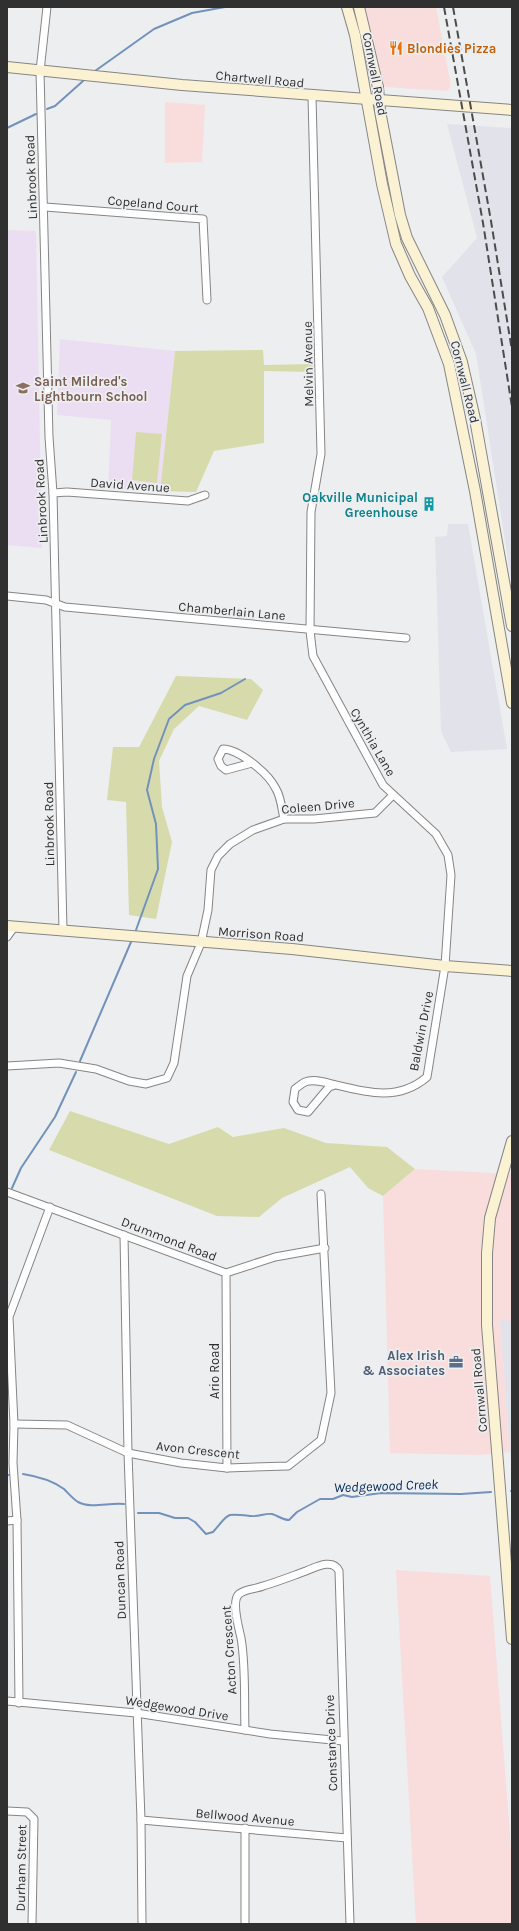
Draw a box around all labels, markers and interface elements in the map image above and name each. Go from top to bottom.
street label: Cornwall Road [360,31,390,117]
restaurant icon: Blondies Pizza [388,40,404,56]
place label: Blondies Pizza [407,41,496,56]
street label: Chartwell Road [215,68,305,90]
street label: Linbrook Road [22,134,40,220]
street label: Copeland Court [107,193,199,215]
street label: Melvin Avenue [300,321,316,407]
street label: Cornwall Road [448,339,482,425]
place label: Saint Mildred's Lightbourn School [34,374,147,404]
school or university icon: Saint Mildred's Lightbourn School [15,380,31,396]
street label: Linbrook Road [31,458,51,544]
street label: David Avenue [90,475,171,495]
place label: Oakville Municipal Greenhouse [302,490,418,520]
building icon: Oakville Municipal Greenhouse [421,496,437,512]
street label: Chamberlain Lane [178,599,287,623]
street label: Cynthia Lane [347,705,399,779]
street label: Linbrook Road [41,782,57,866]
street label: Coleen Drive [281,795,356,817]
street label: Morrison Road [217,924,305,944]
street label: Baldwin Drive [406,989,436,1072]
street label: Drummond Road [119,1214,219,1264]
street label: Ario Road [207,1343,222,1399]
street label: Cornwall Road [468,1347,490,1433]
place label: Alex Irish & Associates [362,1348,445,1378]
office icon: Alex Irish & Associates [448,1354,464,1370]
street label: Avon Crescent [155,1438,241,1462]
water label: Wedgewood Creek [334,1476,439,1496]
street label: Duncan Road [111,1540,129,1620]
street label: Acton Crescent [218,1605,240,1695]
street label: Wedgewood Drive [124,1692,230,1724]
street label: Constance Drive [322,1694,340,1791]
street label: Bellwood Avenue [195,1805,295,1829]
street label: Durham Street [13,1824,29,1912]

